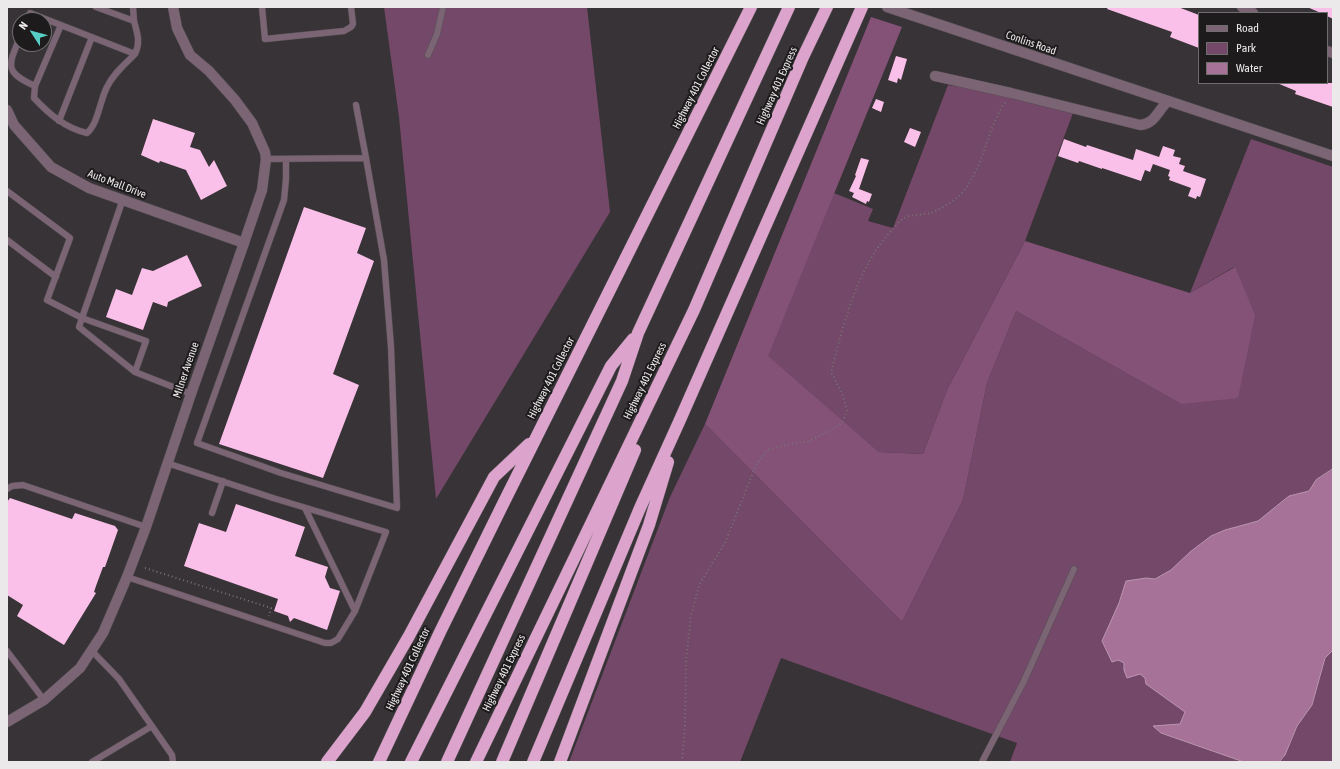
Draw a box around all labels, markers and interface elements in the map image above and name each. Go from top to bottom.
north arrow [12,12,52,52]
legend [1198,12,1328,84]
text: N [16,19,30,32]
text: Road [1236,21,1259,35]
street label: Conlins Road [1004,28,1058,58]
text: Park [1236,41,1256,55]
street label: Highway 401 Collector [670,45,722,131]
street label: Highway 401 Express [754,45,800,127]
text: Water [1236,61,1262,75]
street label: Auto Mall Drive [86,167,148,201]
street label: Highway 401 Collector [525,335,577,421]
street label: Milner Avenue [170,340,202,400]
street label: Highway 401 Express [621,340,669,422]
street label: Highway 401 Collector [383,625,433,713]
street label: Highway 401 Express [480,632,528,714]

